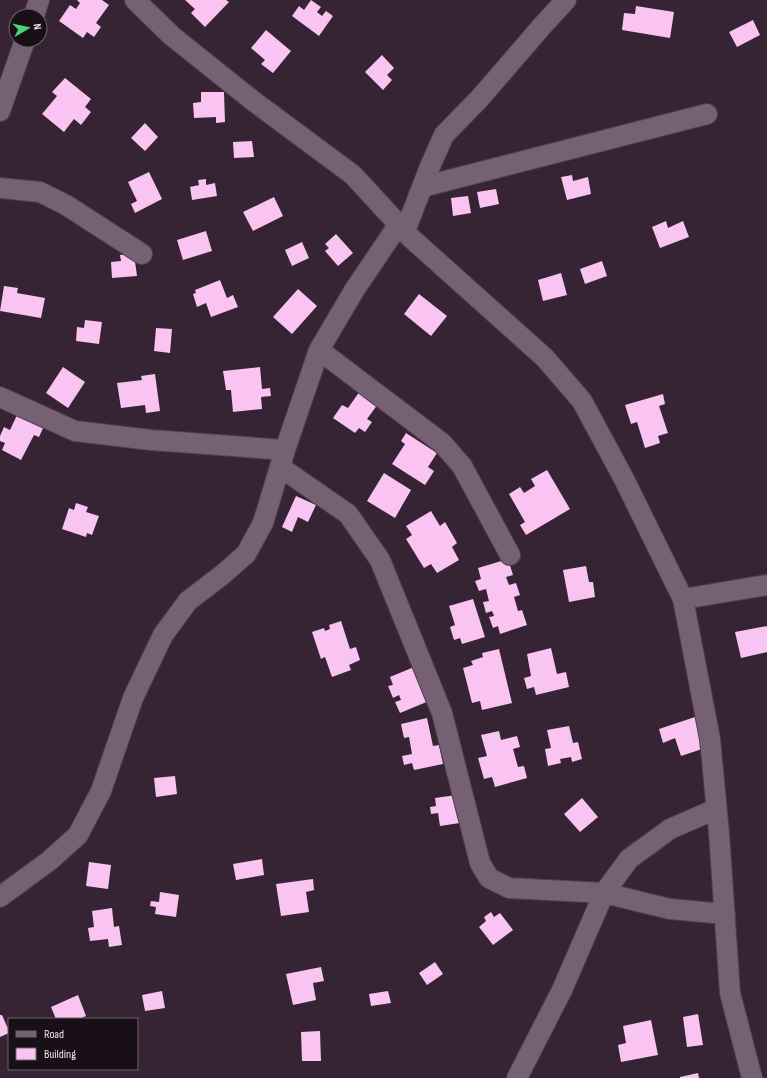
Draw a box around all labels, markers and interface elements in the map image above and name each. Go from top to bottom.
north arrow [8,8,48,48]
text: N [31,23,44,31]
legend [8,1018,138,1070]
text: Road [44,1027,64,1042]
text: Building [44,1047,76,1062]

